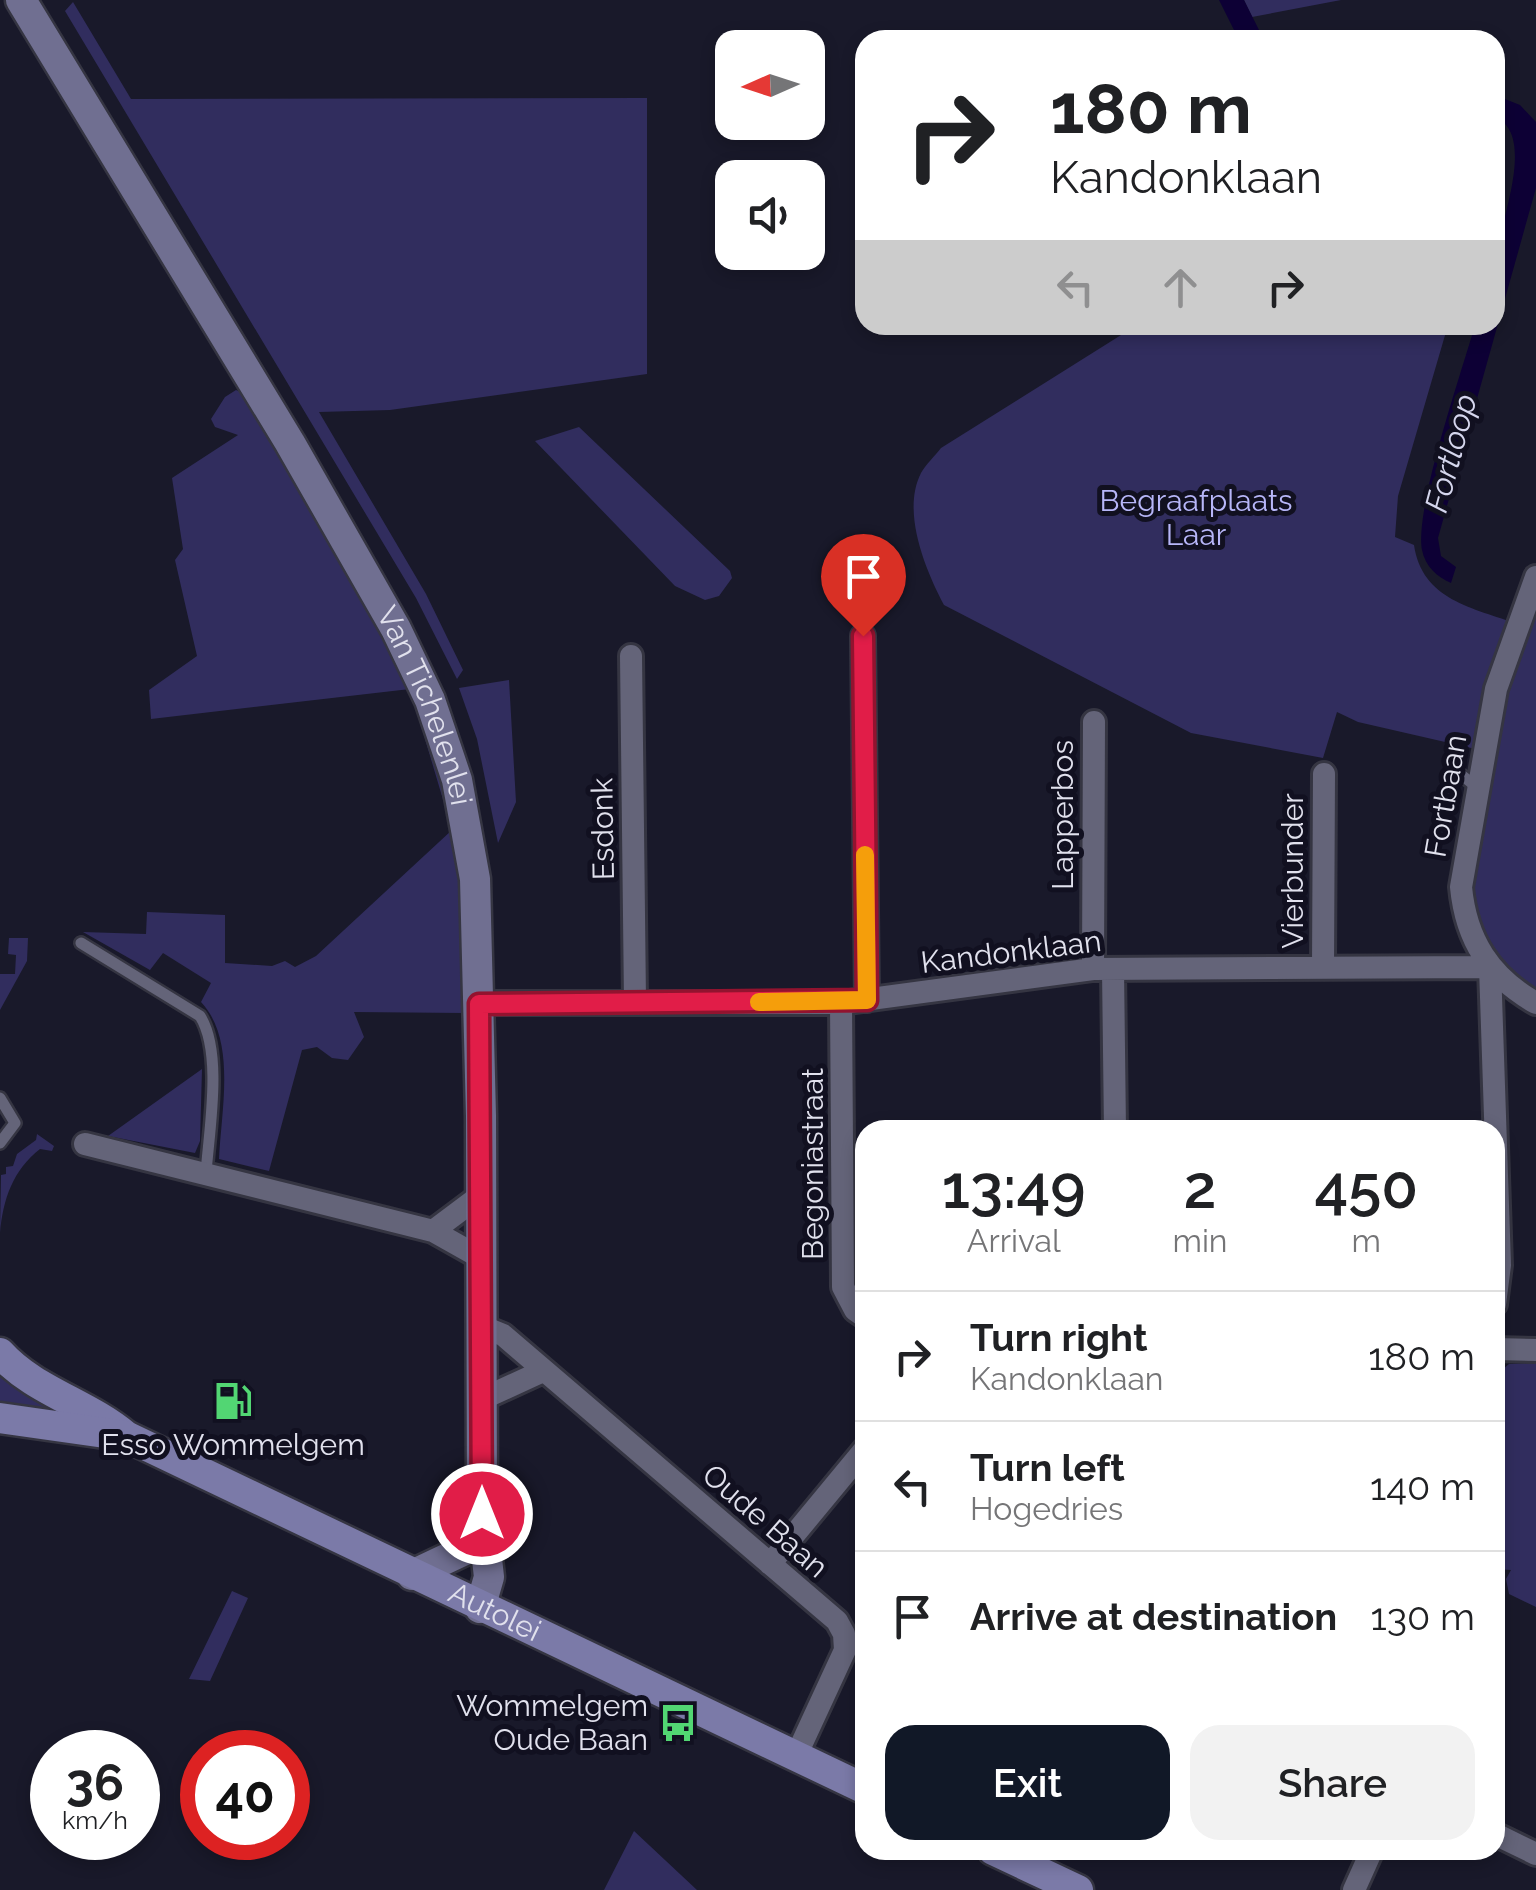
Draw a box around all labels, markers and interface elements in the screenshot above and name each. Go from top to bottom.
north arrow [715,30,825,140]
map controls [715,30,825,270]
text: 180 m [1050,67,1252,149]
icon: right [885,70,1015,200]
text: Kandonklaan [1050,151,1322,204]
button: sound [715,160,825,270]
icon: left [1048,260,1103,315]
icon: ahead [1153,260,1208,315]
icon: right [1258,260,1313,315]
water label: Fortloop [1417,390,1484,516]
park label: Begraafplaats Laar [1100,483,1292,552]
pin [821,534,906,637]
icon: arrive [836,549,891,604]
street label: Van Tichelenlei [370,600,479,808]
street label: Fortbaan [1418,732,1473,860]
street label: Lapperbos [1045,740,1080,890]
street label: Esdonk [584,777,621,881]
street label: Vierbunder [1275,793,1310,949]
street label: Kandonklaan [919,923,1103,980]
street label: Begoniastraat [795,1068,830,1260]
text: 13:49 [942,1152,1086,1222]
text: 2 [1184,1152,1216,1222]
text: 450 [1314,1152,1418,1222]
text: Arrival [967,1222,1061,1259]
text: min [1172,1222,1228,1259]
text: m [1352,1222,1381,1259]
text: Turn right [970,1315,1147,1360]
icon: right [885,1329,940,1384]
text: 180 m [1368,1334,1475,1379]
text: Kandonklaan [970,1360,1163,1397]
fuel station icon: Esso Wommelgem [212,1380,254,1422]
place label: Esso Wommelgem [101,1427,365,1462]
text: Turn left [970,1445,1125,1490]
street label: Oude Baan [696,1457,835,1584]
icon: left [885,1459,940,1514]
position arrow [430,1462,534,1566]
text: 140 m [1370,1464,1475,1509]
text: Hogedries [970,1490,1123,1527]
street label: Autolei [443,1575,546,1648]
icon: arrive [885,1589,940,1644]
text: Arrive at destination [970,1594,1337,1639]
text: 130 m [1371,1594,1475,1639]
place label: Wommelgem Oude Baan [456,1688,648,1757]
bus stop icon: Wommelgem Oude Baan [657,1702,699,1744]
button: Exit [885,1725,1170,1840]
button: Share [1190,1725,1475,1840]
speed limit sign: 40 [180,1730,310,1860]
text: 36 [66,1753,124,1812]
text: km/h [62,1805,128,1835]

